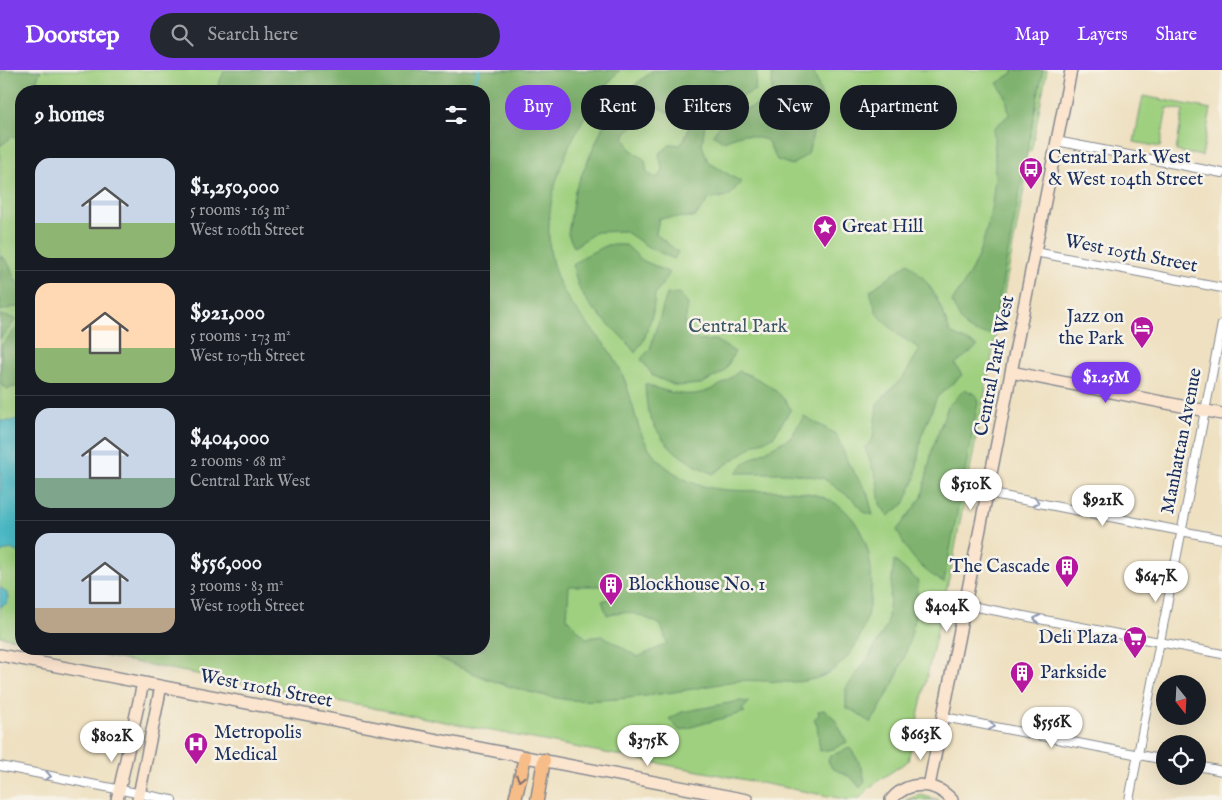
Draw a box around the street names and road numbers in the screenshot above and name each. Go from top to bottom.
street label: West 105th Street [1063,229,1200,279]
street label: Central Park West [970,293,1020,438]
street label: Manhattan Avenue [1156,366,1208,516]
street label: West 110th Street [198,664,335,714]

